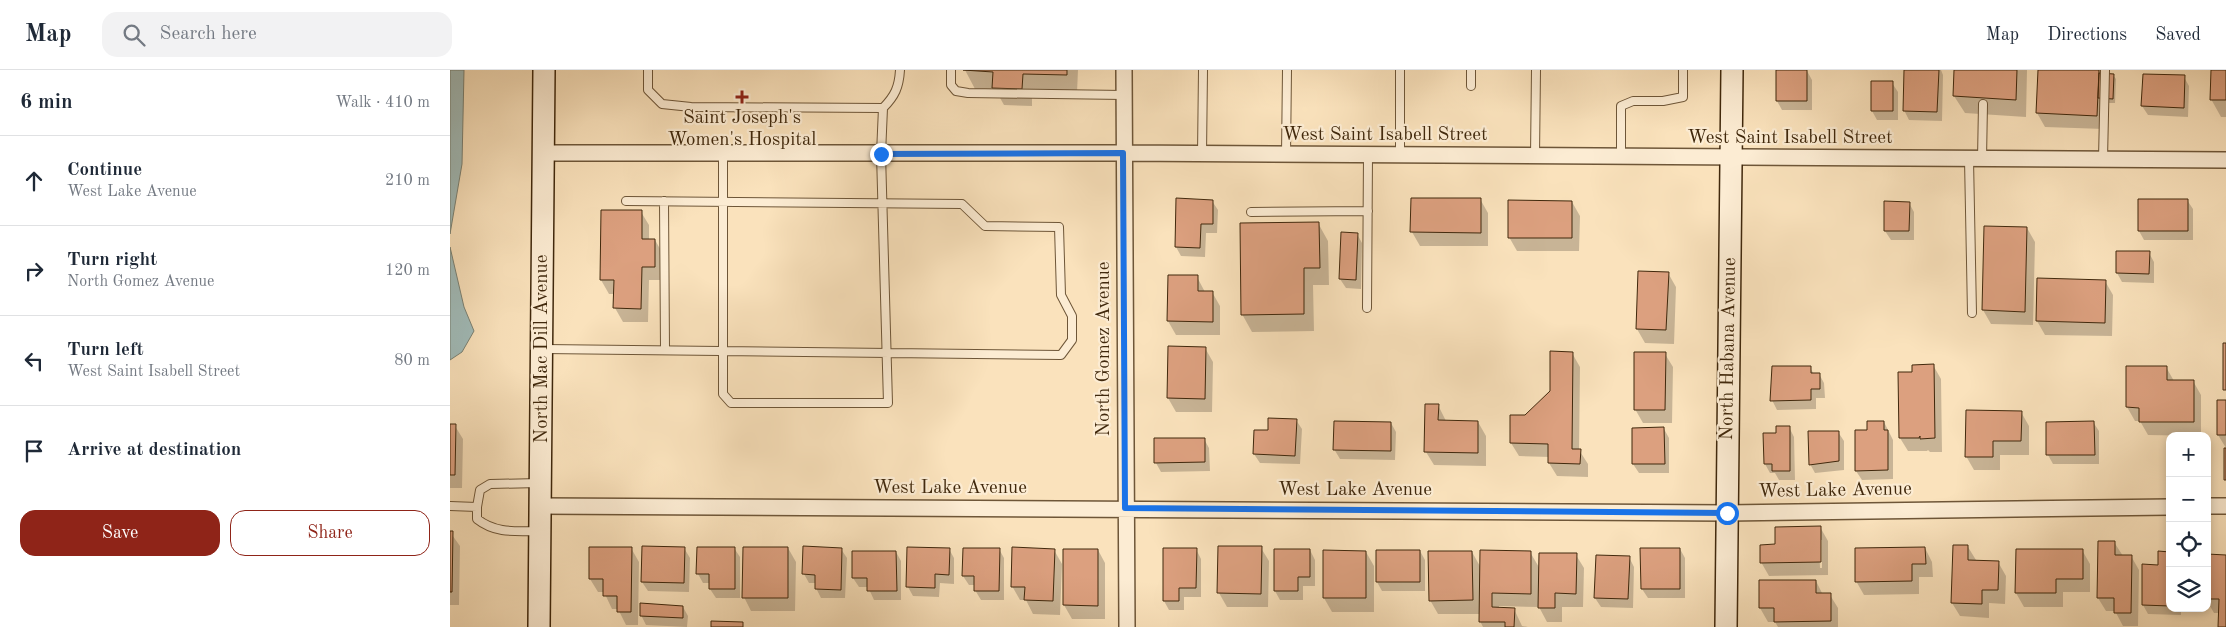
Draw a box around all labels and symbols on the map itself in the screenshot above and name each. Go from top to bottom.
marker: Saint Joseph's Women's Hospital [735,90,749,104]
place label: Saint Joseph's Women's Hospital [668,109,816,150]
street label: West Saint Isabell Street [1282,126,1488,145]
street label: West Saint Isabell Street [1687,129,1893,148]
route end [870,143,893,166]
street label: North Mac Dill Avenue [533,255,552,443]
street label: North Habana Avenue [1718,257,1740,441]
street label: North Gomez Avenue [1095,261,1114,437]
street label: West Lake Avenue [873,479,1027,498]
street label: West Lake Avenue [1758,480,1912,502]
street label: West Lake Avenue [1278,481,1432,500]
route start [1716,502,1739,525]

